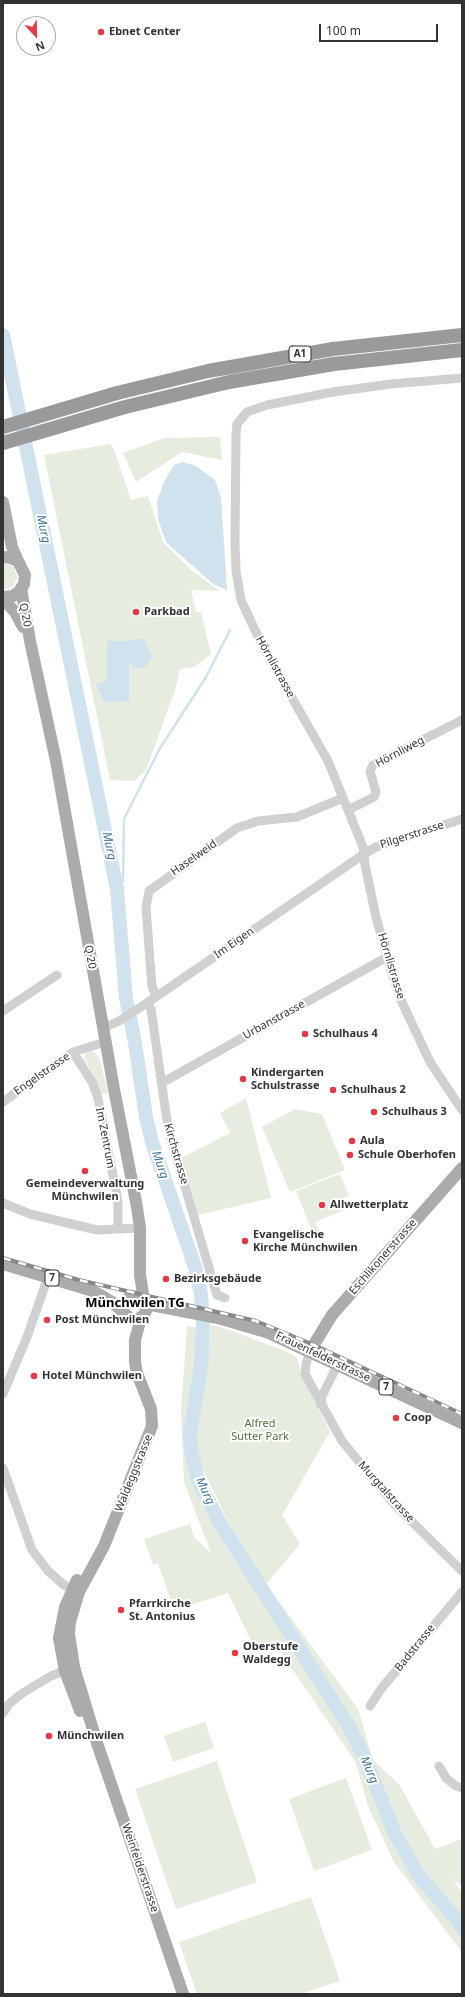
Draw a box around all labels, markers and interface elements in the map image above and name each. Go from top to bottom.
north arrow [16,16,56,56]
scale bar [321,16,440,42]
text: 100 m [326,22,361,39]
place label: Ebnet Center [109,25,180,39]
marker: Ebnet Center [96,27,106,37]
text: N [33,38,47,55]
road number: A1 [289,346,311,362]
water label: Murg [33,513,53,545]
street label: Q 20 [16,602,34,628]
place label: Parkbad [144,605,190,619]
marker: Parkbad [131,607,141,617]
street label: Hörnlistrasse [253,634,297,700]
street label: Hörnliweg [373,734,427,770]
street label: Pilgerstrasse [378,818,446,852]
water label: Murg [99,830,119,862]
street label: Haselweid [168,837,220,879]
street label: Im Eigen [212,925,256,961]
street label: Hörnlistrasse [375,931,407,1001]
street label: Q 20 [81,944,99,970]
street label: Urbanstrasse [241,998,307,1042]
place label: Schulhaus 4 [313,1027,378,1041]
marker: Schulhaus 4 [300,1029,310,1039]
street label: Engelstrasse [12,1050,72,1098]
place label: Kindergarten Schulstrasse [251,1066,324,1092]
marker: Kindergarten Schulstrasse [238,1074,248,1084]
place label: Schulhaus 2 [341,1083,406,1097]
marker: Schulhaus 2 [328,1085,338,1095]
place label: Schulhaus 3 [382,1105,447,1119]
street label: Im Zentrum [93,1106,117,1170]
marker: Schulhaus 3 [369,1107,379,1117]
street label: Kirchstrasse [161,1122,191,1186]
place label: Aula [360,1134,385,1148]
marker: Aula [347,1136,357,1146]
place label: Schule Oberhofen [358,1148,456,1162]
water label: Murg [149,1149,171,1181]
marker: Schule Oberhofen [345,1150,355,1160]
marker: Gemeindeverwaltung Münchwilen [80,1166,90,1176]
place label: Gemeindeverwaltung Münchwilen [26,1177,144,1203]
place label: Allwetterplatz [330,1198,408,1212]
marker: Allwetterplatz [317,1200,327,1210]
street label: Eschlikonerstrasse [347,1217,419,1297]
place label: Evangelische Kirche Münchwilen [253,1228,358,1254]
marker: Evangelische Kirche Münchwilen [240,1236,250,1246]
road number: 7 [45,1270,59,1286]
place label: Bezirksgebäude [174,1272,261,1286]
marker: Bezirksgebäude [161,1274,171,1284]
district label: Münchwilen TG [85,1295,185,1311]
place label: Post Münchwilen [55,1313,149,1327]
marker: Post Münchwilen [42,1315,52,1325]
street label: Frauenfelderstrasse [274,1329,372,1385]
place label: Hotel Münchwilen [42,1369,142,1383]
marker: Hotel Münchwilen [29,1371,39,1381]
road number: 7 [379,1379,393,1395]
place label: Coop [404,1411,432,1425]
marker: Coop [391,1413,401,1423]
park label: Alfred Sutter Park [231,1417,289,1443]
street label: Waldeggstrasse [113,1433,155,1513]
street label: Murgtalstrasse [355,1459,417,1525]
water label: Murg [192,1475,218,1507]
place label: Pfarrkirche St. Antonius [129,1597,195,1623]
marker: Pfarrkirche St. Antonius [116,1605,126,1615]
street label: Badstrasse [392,1622,438,1674]
place label: Oberstufe Waldegg [243,1640,298,1666]
marker: Oberstufe Waldegg [230,1648,240,1658]
place label: Münchwilen [57,1729,124,1743]
marker: Münchwilen [44,1731,54,1741]
water label: Murg [357,1754,381,1786]
street label: Weinfelderstrasse [119,1822,161,1914]

